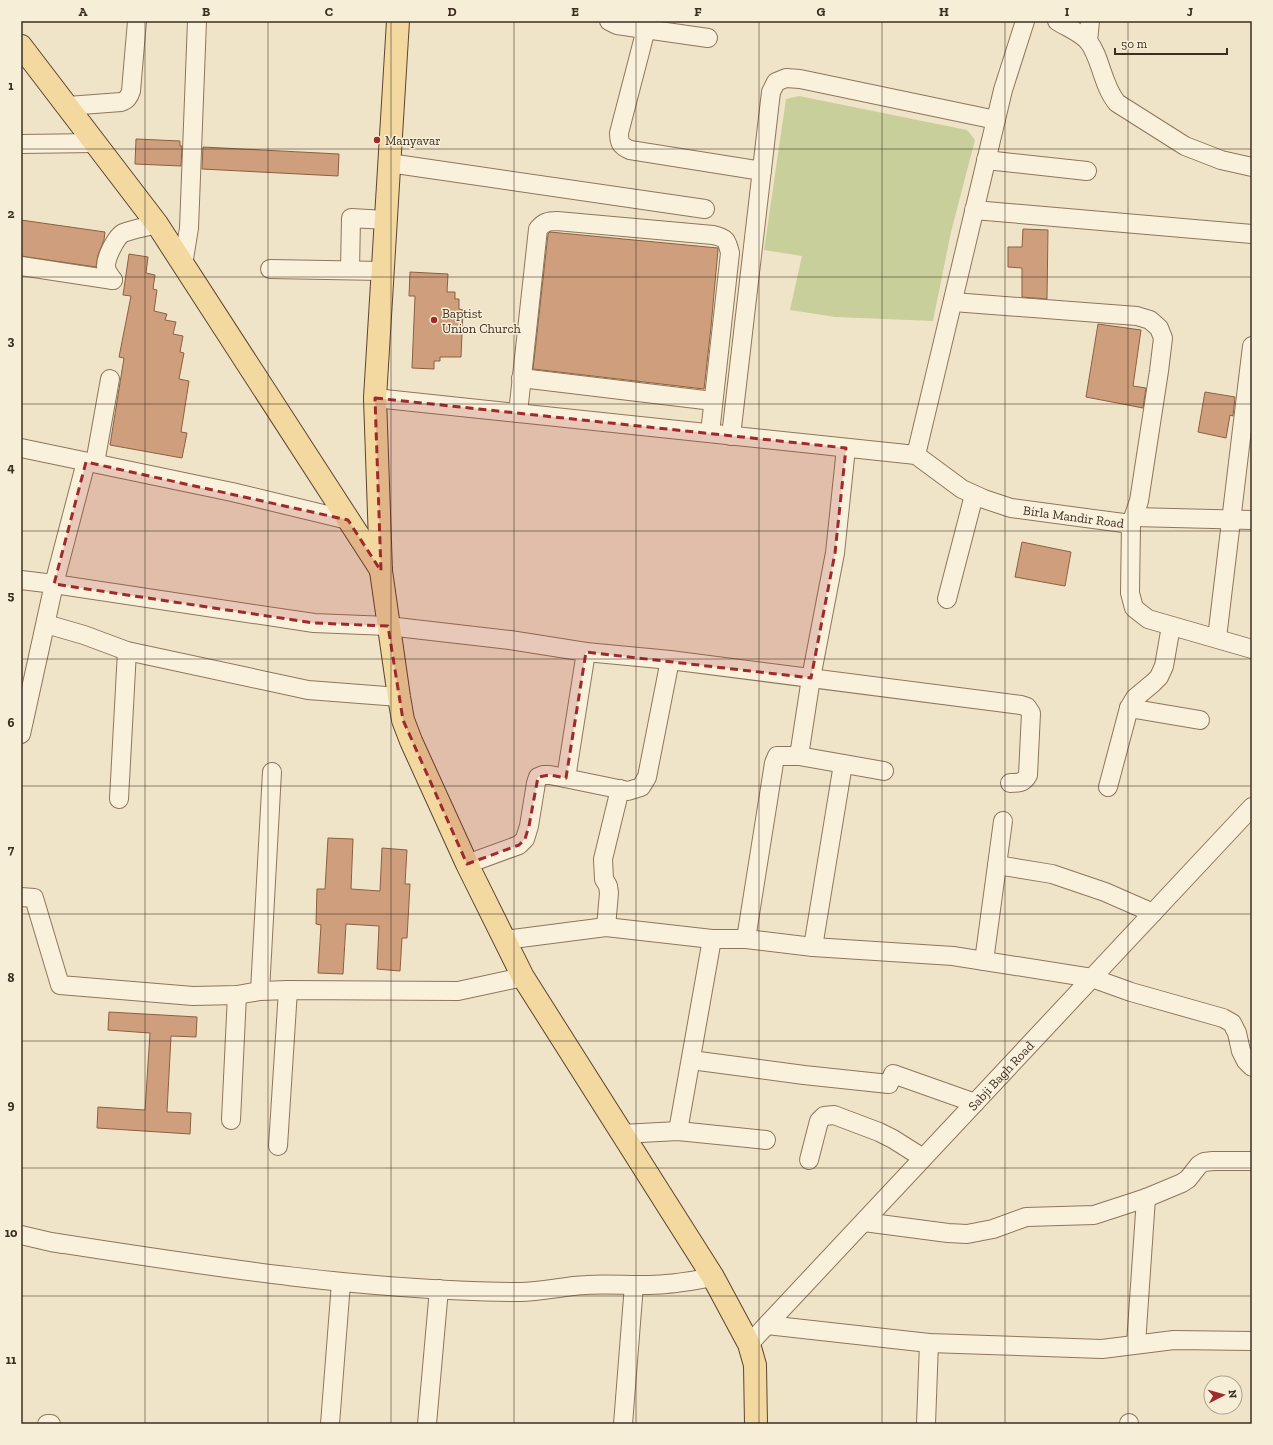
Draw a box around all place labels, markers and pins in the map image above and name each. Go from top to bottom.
place label: Manyavar [385,133,441,148]
marker: Manyavar [372,135,382,145]
place label: Baptist Union Church [442,306,522,336]
marker: Baptist Union Church [429,315,439,325]

